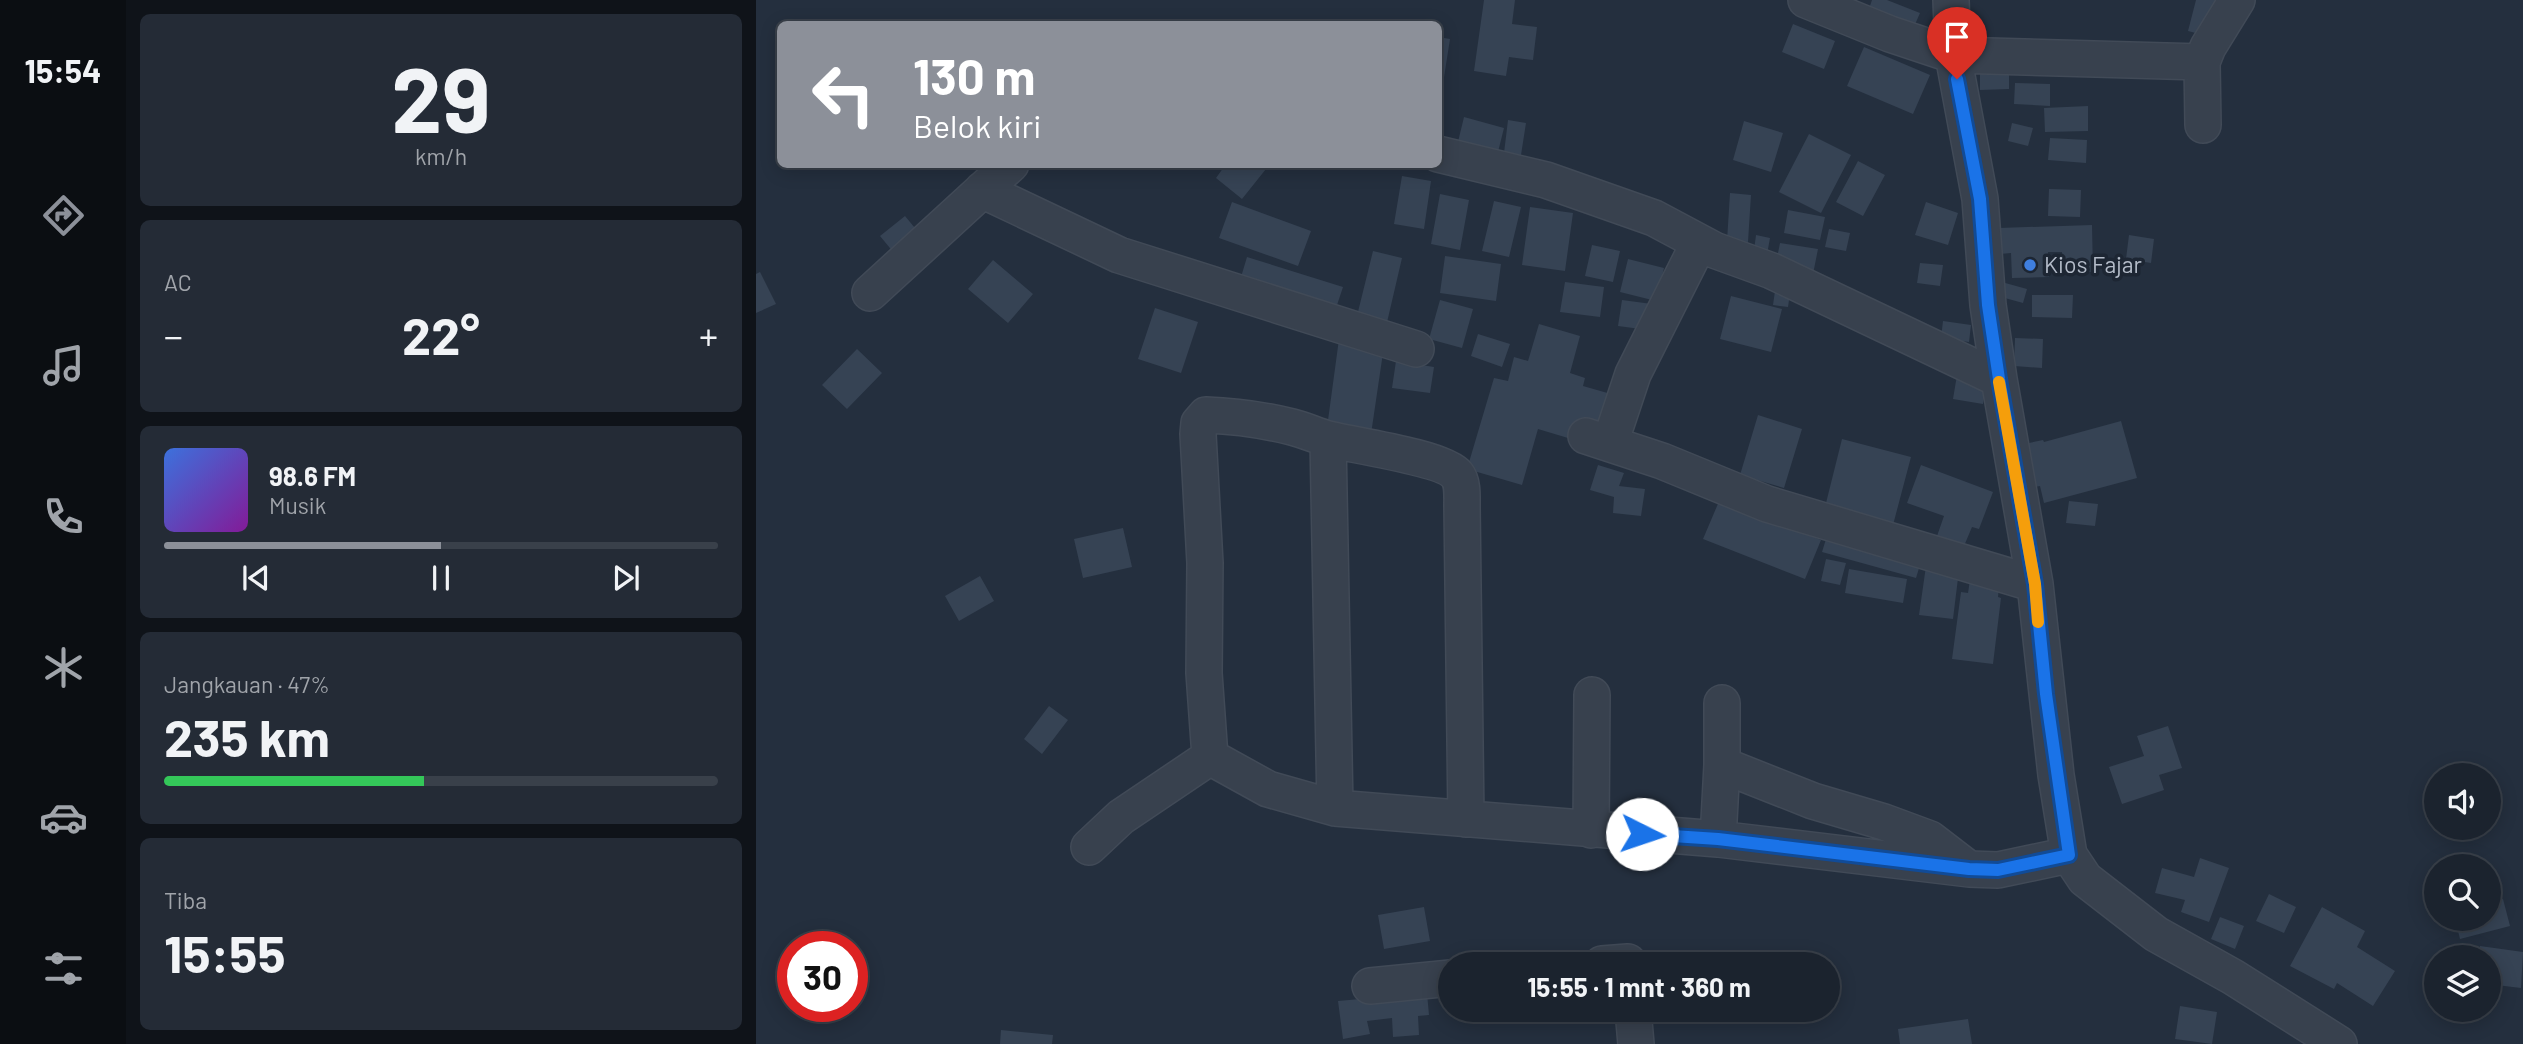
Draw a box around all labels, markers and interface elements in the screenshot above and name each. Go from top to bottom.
pin [1927,7,1987,79]
icon: arrive [1938,18,1976,56]
text: 29 [391,42,491,151]
text: 130 m [913,46,1035,105]
icon: left [798,49,889,140]
text: 15:54 [25,51,101,89]
text: Belok kiri [913,106,1041,144]
text: km/h [415,142,467,170]
icon: directions [39,191,88,240]
place label: Kios Fajar [2044,250,2143,278]
marker: Kios Fajar [2022,257,2038,273]
text: AC [164,268,192,296]
text: 22° [402,303,480,365]
text: − [164,312,183,358]
text: + [699,312,718,358]
icon: music [39,341,88,390]
text: 98.6 FM [269,460,356,491]
text: Musik [269,491,326,519]
icon: phone [39,492,88,541]
icon: previous [237,559,275,597]
icon: pause [422,559,460,597]
icon: next [607,559,645,597]
icon: climate [39,643,88,692]
text: Jangkauan · 47% [164,670,330,698]
text: 235 km [164,705,330,767]
map controls [2424,763,2501,1022]
button: sound [2424,763,2501,840]
icon: car [39,793,88,842]
position arrow [1605,797,1679,871]
button: search [2424,854,2501,931]
text: Tiba [164,886,207,914]
text: 15:55 [164,921,285,983]
speed limit sign: 30 [777,931,868,1022]
icon: filters [39,944,88,993]
button: layers [2424,945,2501,1022]
text: 15:55 · 1 mnt · 360 m [1527,971,1751,1002]

